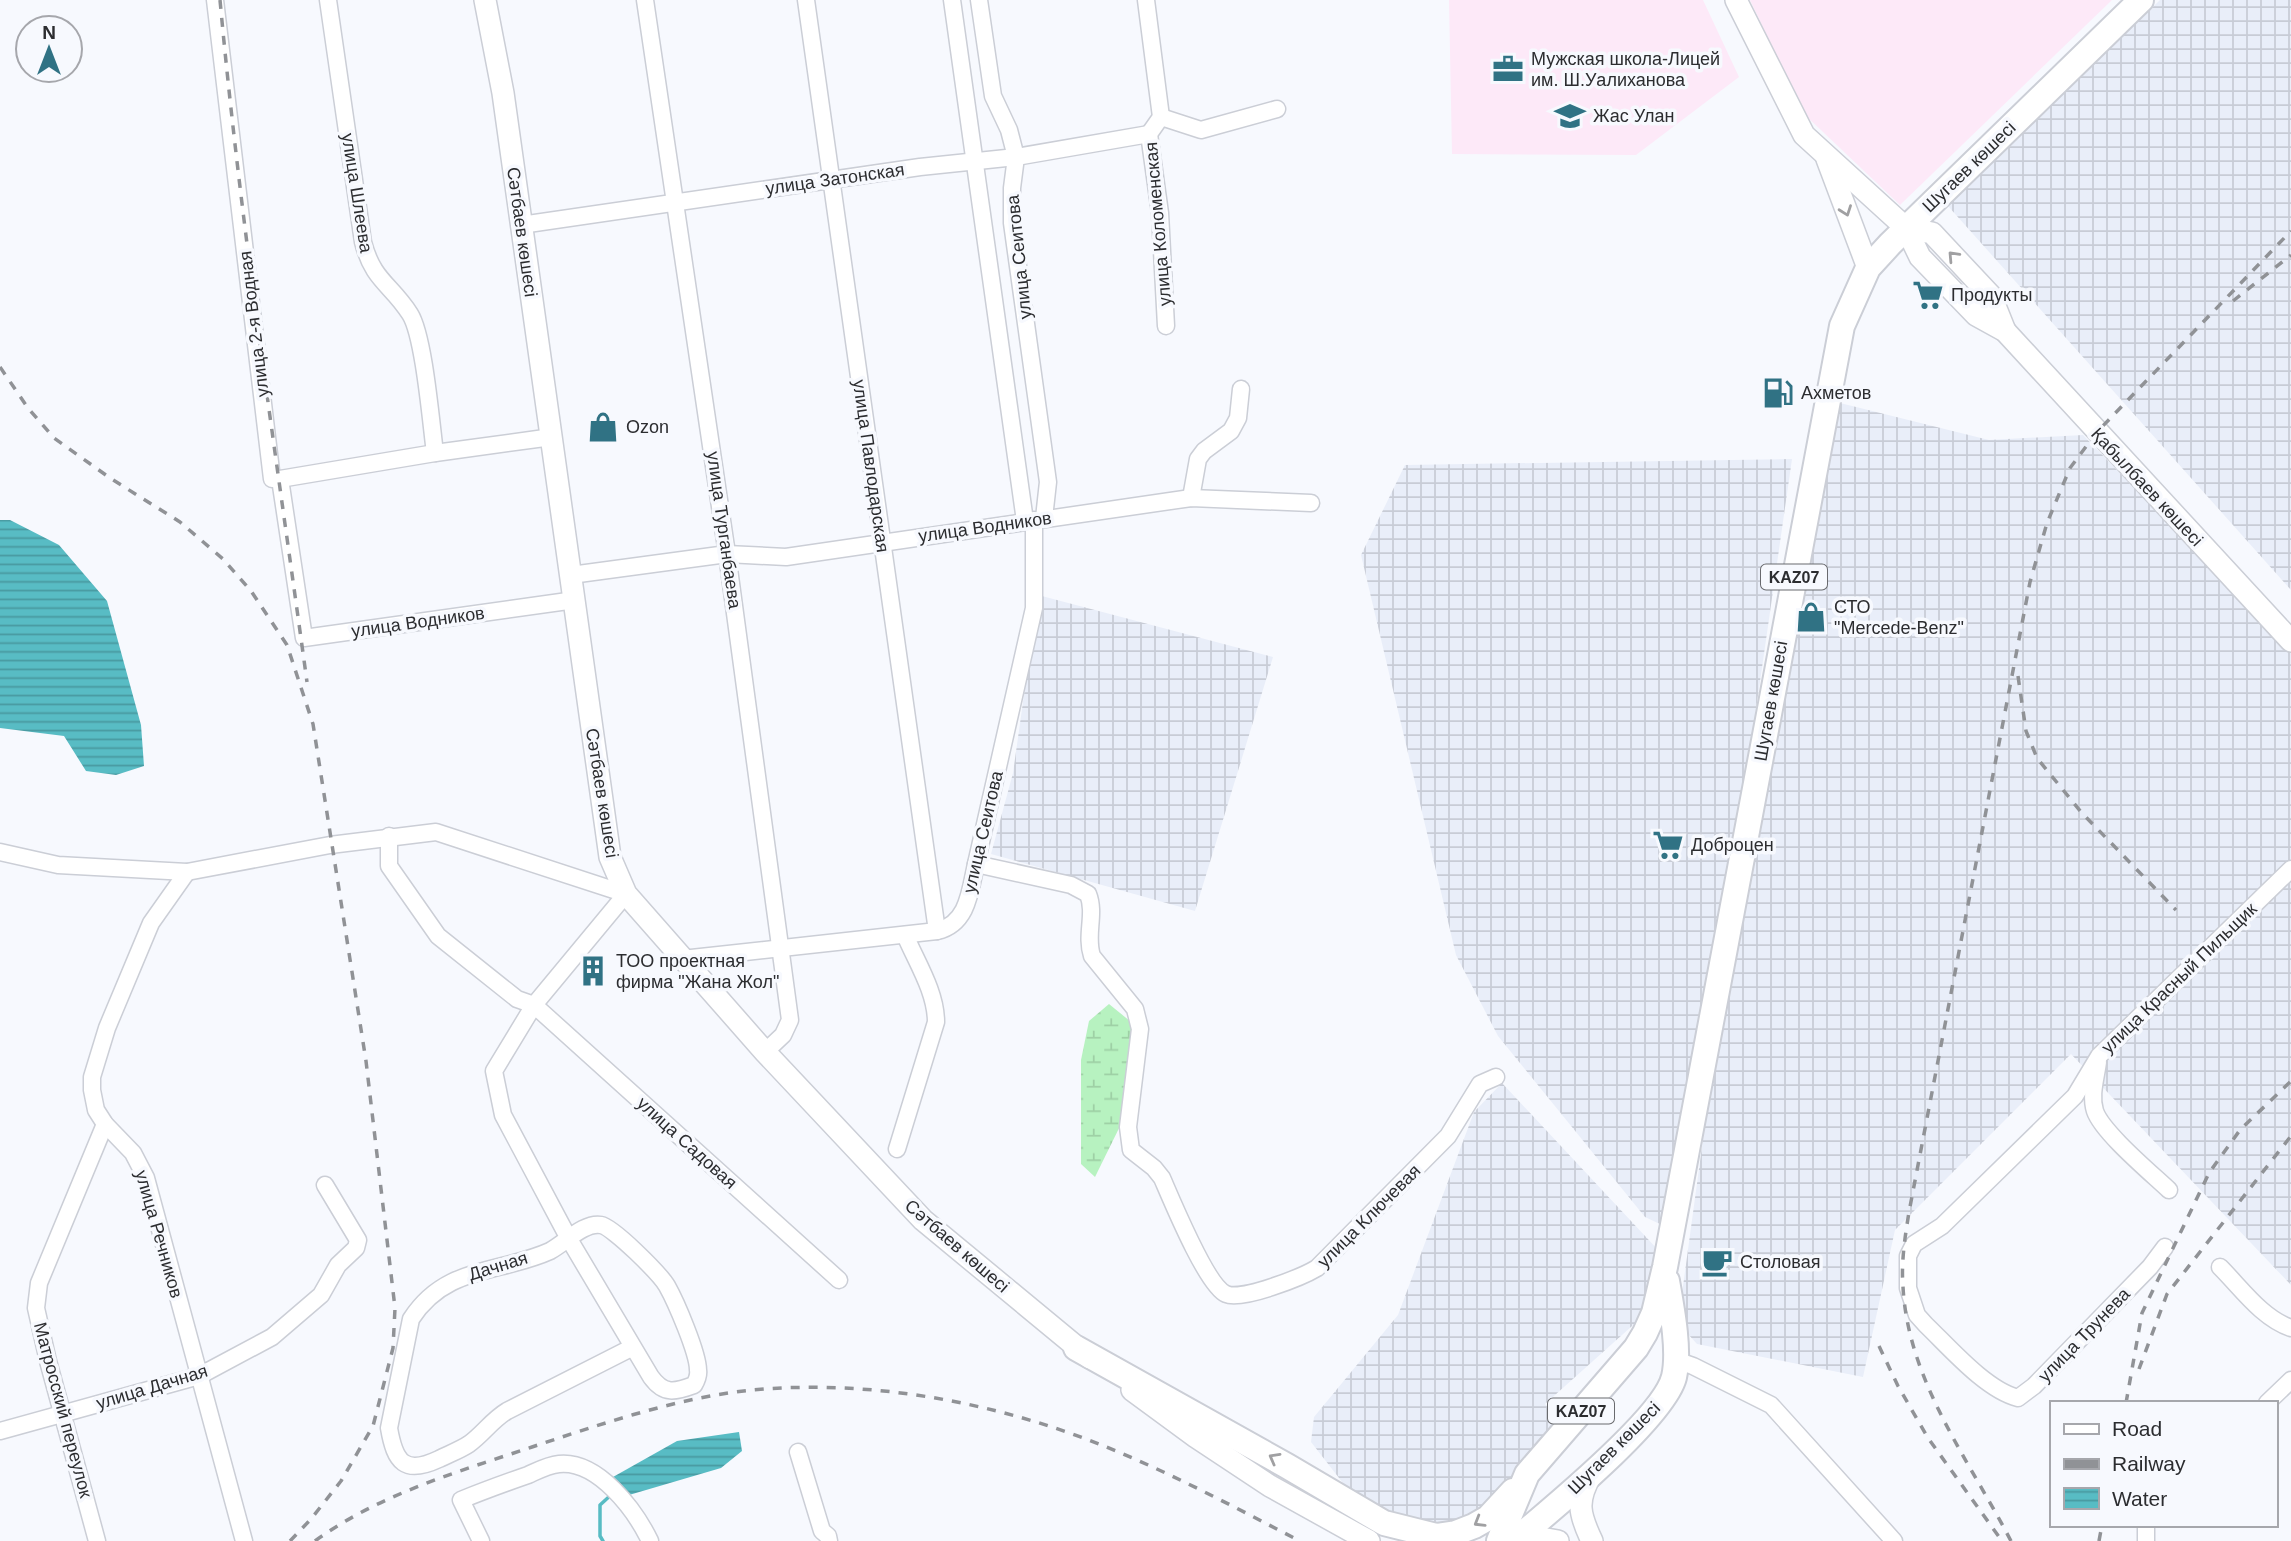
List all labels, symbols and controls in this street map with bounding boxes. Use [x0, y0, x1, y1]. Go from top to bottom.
north arrow [14, 14, 84, 84]
text: N [42, 22, 56, 43]
place label: Мужская школа-Лицей им. Ш.Уалиханова [1531, 49, 1720, 90]
office icon: Мужская школа-Лицей им. Ш.Уалиханова [1491, 52, 1525, 86]
school or university icon: Жас Улан [1553, 99, 1587, 133]
place label: Жас Улан [1593, 106, 1675, 126]
street label: Шугаев көшесі [1918, 118, 2020, 216]
street label: улица Шлеева [338, 132, 376, 255]
street label: улица Коломенская [1141, 141, 1175, 307]
street label: улица Затонская [764, 159, 906, 199]
street label: Сәтбаев көшесі [503, 166, 541, 298]
street label: улица Сеитова [1002, 193, 1035, 320]
one-way arrow [1838, 205, 1852, 217]
street label: улица 2-я Водная [235, 250, 273, 398]
one-way arrow [1949, 251, 1962, 264]
supermarket icon: Продукты [1911, 278, 1945, 312]
place label: Продукты [1951, 285, 2032, 305]
fuel station icon: Ахметов [1761, 376, 1795, 410]
street label: улица Павлодарская [849, 378, 893, 554]
place label: Ахметов [1801, 383, 1871, 403]
shop icon: Ozon [586, 410, 620, 444]
place label: Ozon [626, 417, 669, 437]
street label: Қабылбаев көшесі [2087, 424, 2207, 550]
street label: улица Турганбаева [703, 450, 745, 611]
street label: улица Водников [917, 508, 1053, 546]
road number: KAZ07 [1761, 564, 1827, 590]
place label: СТО "Mercede-Benz" [1834, 597, 1964, 638]
shop icon: СТО "Mercede-Benz" [1794, 600, 1828, 634]
street label: улица Водников [350, 603, 486, 641]
street label: Шугаев көшесі [1751, 639, 1791, 763]
street label: Сәтбаев көшесі [582, 727, 622, 859]
street label: улица Сеитова [959, 768, 1007, 895]
supermarket icon: Доброцен [1651, 828, 1685, 862]
place label: Доброцен [1691, 835, 1774, 855]
street label: улица Красный Пильщик [2097, 899, 2261, 1057]
place label: ТОО проектная фирма "Жана Жол" [616, 951, 779, 992]
building icon: ТОО проектная фирма "Жана Жол" [576, 954, 610, 988]
street label: улица Садовая [633, 1093, 741, 1193]
street label: улица Ключевая [1313, 1160, 1425, 1272]
street label: улица Речников [131, 1168, 187, 1300]
street label: Сәтбаев көшесі [901, 1195, 1013, 1297]
cafe icon: Столовая [1700, 1245, 1734, 1279]
street label: Дачная [466, 1248, 530, 1284]
place label: Столовая [1740, 1252, 1821, 1272]
street label: улица Трунева [2034, 1283, 2134, 1386]
street label: Матросский переулок [30, 1320, 96, 1500]
street label: улица Дачная [94, 1361, 210, 1413]
street label: Шугаев көшесі [1564, 1398, 1664, 1498]
road number: KAZ07 [1548, 1399, 1614, 1424]
legend [2050, 1401, 2277, 1527]
text: Road [2112, 1417, 2162, 1440]
text: Railway [2112, 1452, 2186, 1475]
one-way arrow [1269, 1453, 1281, 1466]
text: Water [2112, 1487, 2167, 1510]
one-way arrow [1474, 1514, 1487, 1527]

